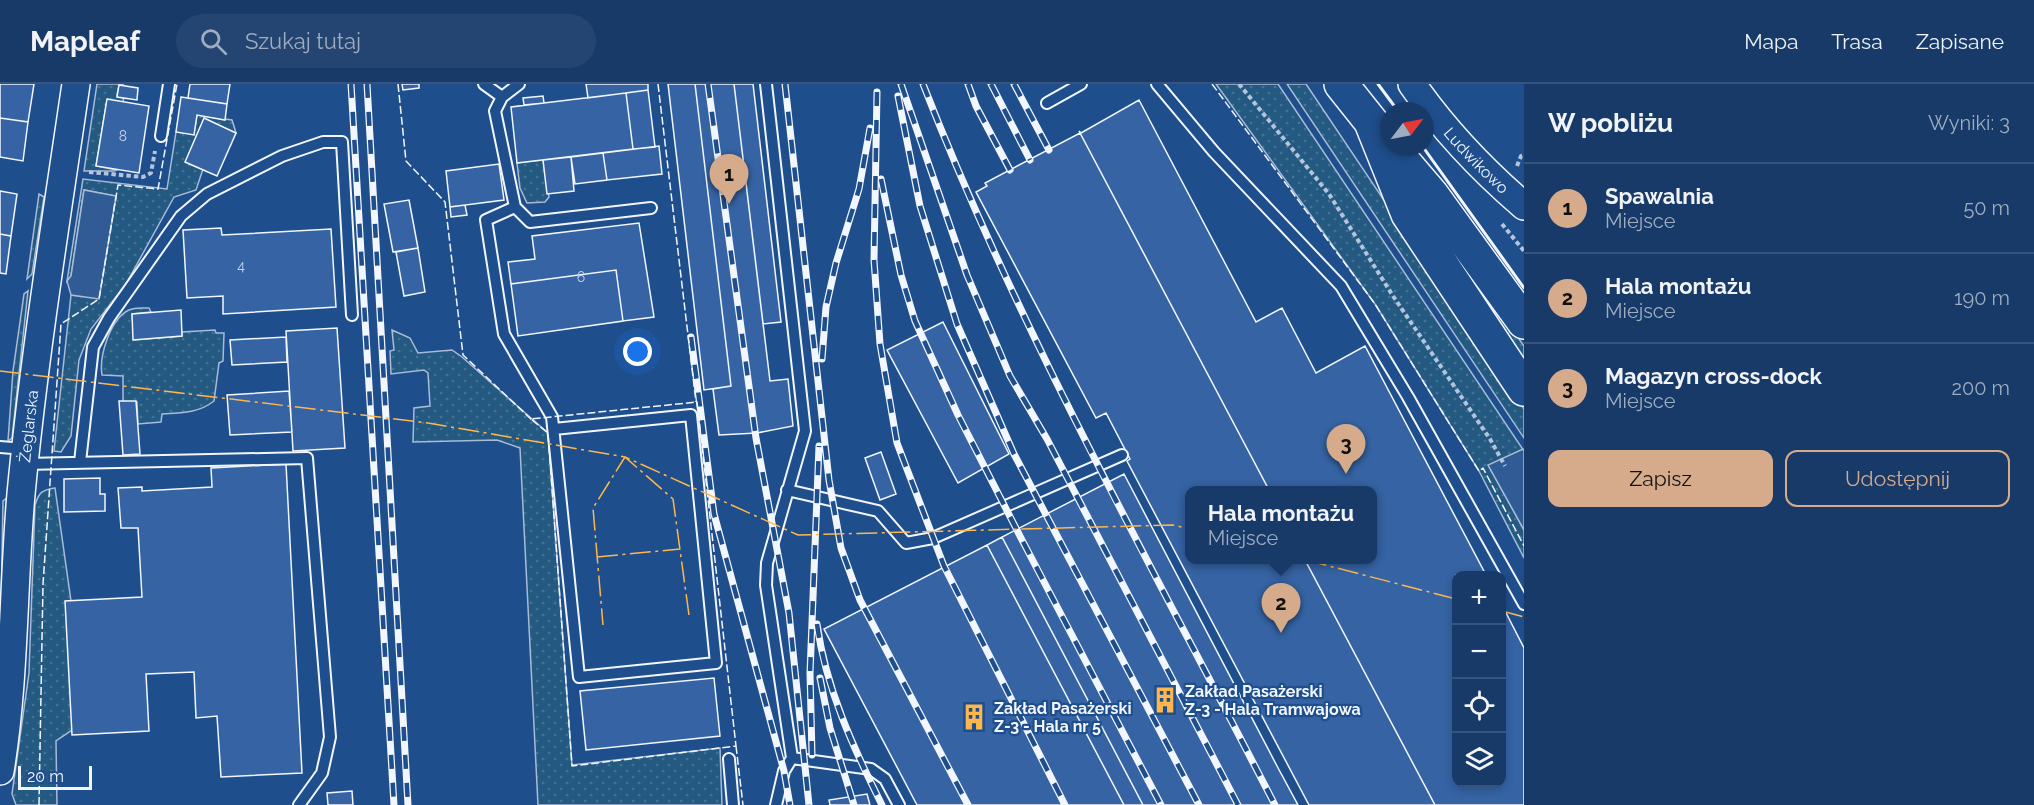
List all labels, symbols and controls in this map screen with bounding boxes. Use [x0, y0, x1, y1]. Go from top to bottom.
search box [176, 14, 596, 68]
text: Mapleaf [30, 25, 140, 58]
icon: search [197, 25, 230, 58]
text: Szukaj tutaj [245, 28, 361, 54]
text: Mapa [1744, 29, 1798, 54]
text: Trasa [1831, 29, 1883, 54]
text: Zapisane [1916, 29, 2004, 54]
north arrow [1380, 102, 1434, 156]
text: W pobliżu [1548, 108, 1673, 138]
text: Wyniki: 3 [1928, 111, 2010, 135]
street label: Ludwikowo [1440, 123, 1513, 197]
house number: 8 [119, 128, 127, 144]
pin: 1 [710, 154, 748, 204]
text: Spawalnia [1605, 183, 1714, 209]
text: 1 [1563, 196, 1572, 220]
text: 50 m [1963, 196, 2010, 220]
text: Miejsce [1605, 209, 1675, 233]
house number: 4 [237, 258, 245, 274]
house number: 6 [577, 269, 585, 285]
text: Hala montażu [1605, 273, 1751, 299]
text: 2 [1562, 286, 1573, 310]
text: 190 m [1954, 286, 2010, 310]
text: Miejsce [1605, 299, 1675, 323]
your location [623, 337, 652, 366]
text: Magazyn cross-dock [1605, 363, 1822, 389]
text: 3 [1562, 376, 1573, 400]
text: 200 m [1952, 376, 2010, 400]
street label: Żeglarska [14, 389, 42, 463]
text: Miejsce [1605, 389, 1675, 413]
pin: 3 [1326, 424, 1366, 474]
button: Zapisz [1548, 450, 1773, 507]
button: Udostępnij [1785, 450, 2010, 507]
popup [1185, 486, 1377, 564]
text: Hala montażu [1208, 500, 1354, 526]
text: Miejsce [1208, 526, 1278, 550]
map controls [1452, 571, 1506, 787]
button: + [1452, 571, 1506, 625]
pin: 2 [1262, 584, 1300, 633]
button: − [1452, 625, 1506, 679]
button: locate [1452, 679, 1506, 733]
place label: Zakład Pasażerski Z-3 - Hala Tramwajowa [1185, 682, 1361, 719]
building icon: Zakład Pasażerski Z-3 - Hala Tramwajowa [1150, 685, 1180, 715]
place label: Zakład Pasażerski Z-3 - Hala nr 5 [994, 699, 1132, 736]
building icon: Zakład Pasażerski Z-3 - Hala nr 5 [959, 702, 989, 732]
button: layers [1452, 733, 1506, 787]
scale bar [18, 763, 92, 790]
text: 20 m [27, 767, 64, 786]

